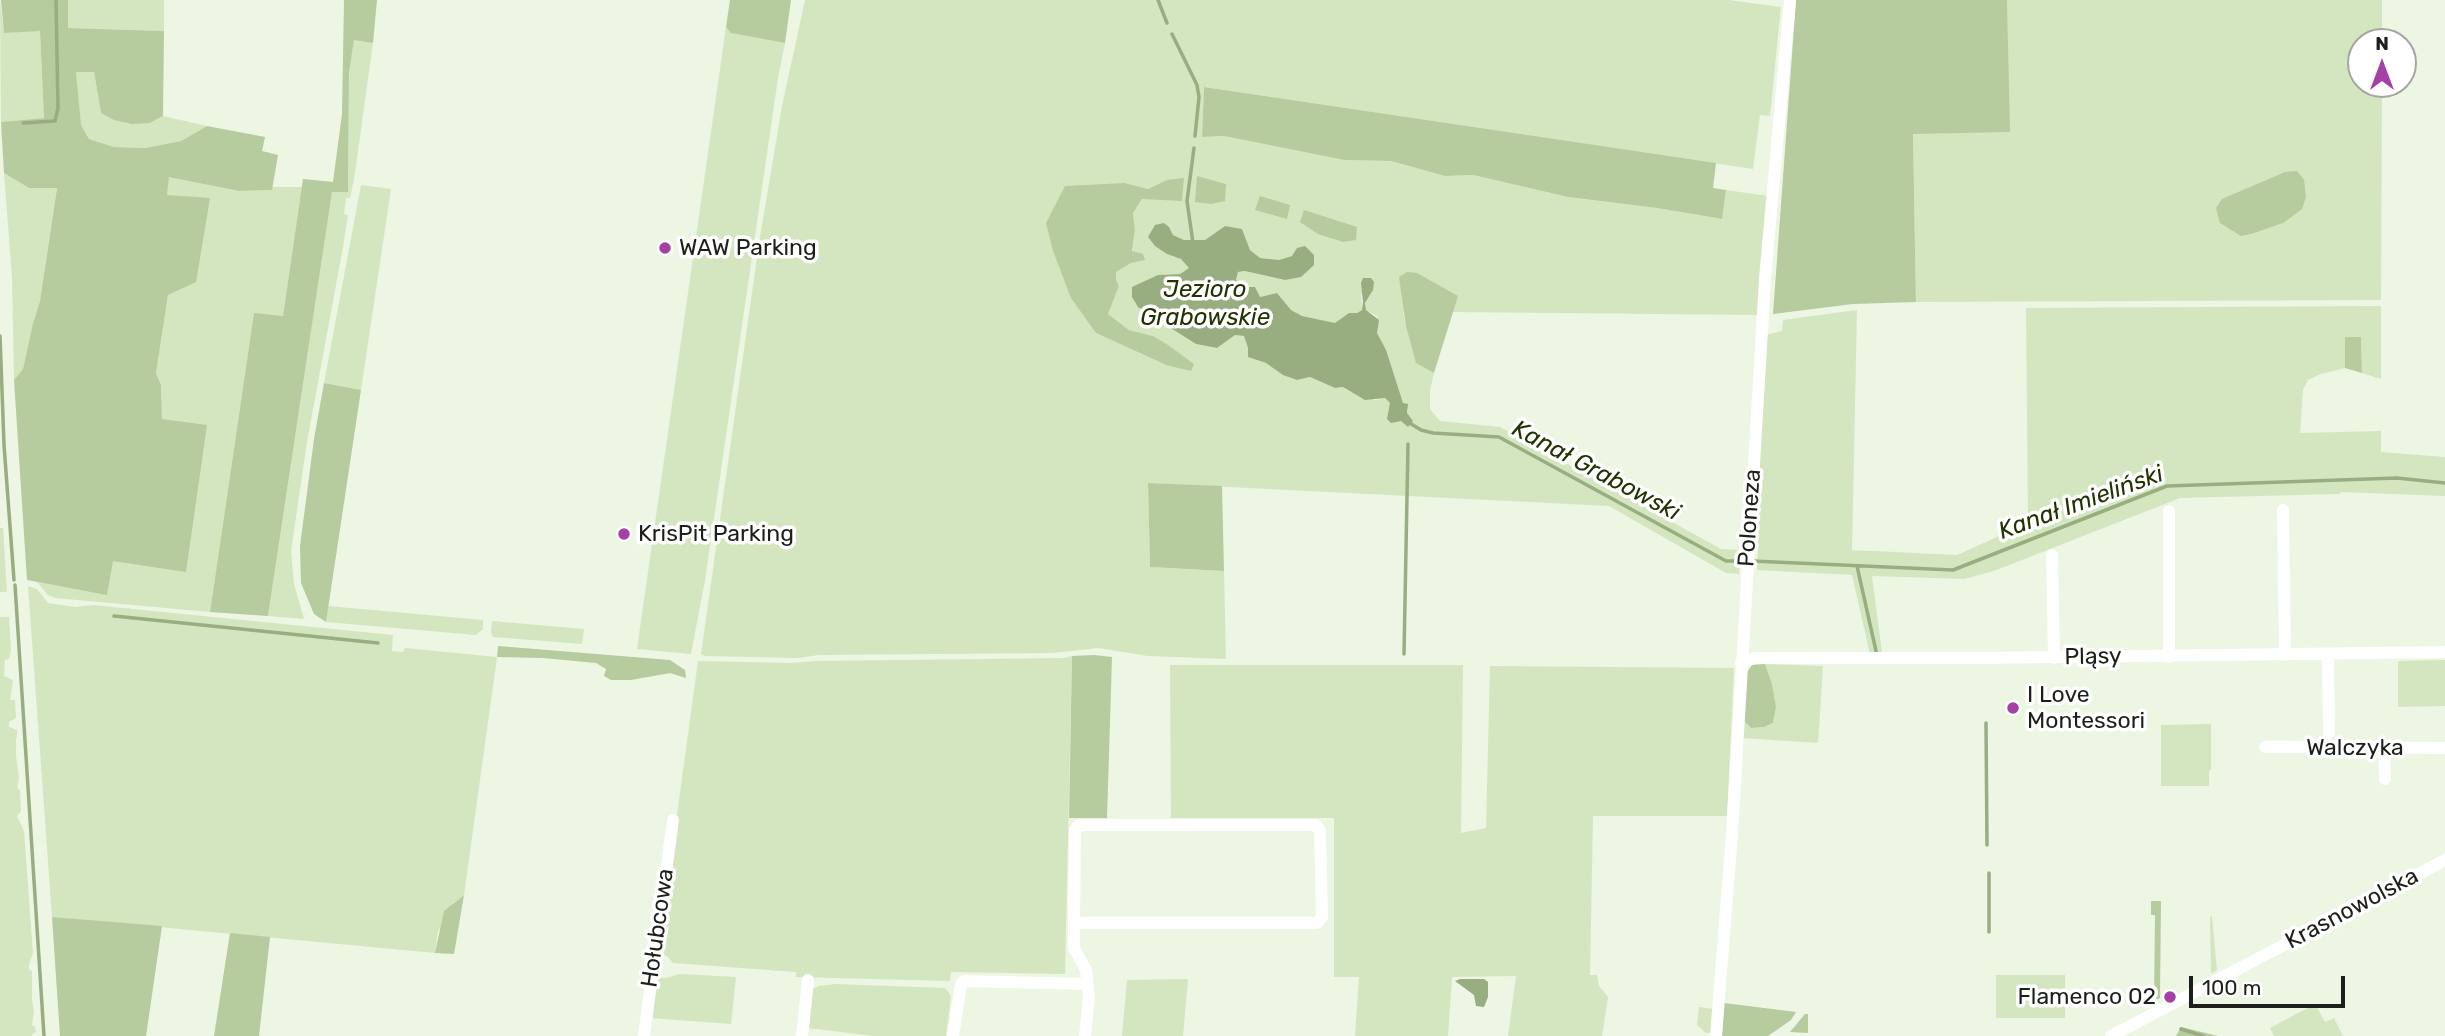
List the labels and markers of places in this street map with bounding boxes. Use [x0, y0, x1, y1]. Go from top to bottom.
place label: WAW Parking [679, 234, 817, 262]
marker: WAW Parking [657, 240, 673, 256]
place label: KrisPit Parking [638, 520, 794, 548]
marker: KrisPit Parking [616, 526, 632, 542]
place label: I Love Montessori [2027, 681, 2145, 735]
marker: I Love Montessori [2005, 700, 2021, 716]
place label: Flamenco 02 [2017, 983, 2156, 1011]
marker: Flamenco 02 [2162, 989, 2178, 1005]

